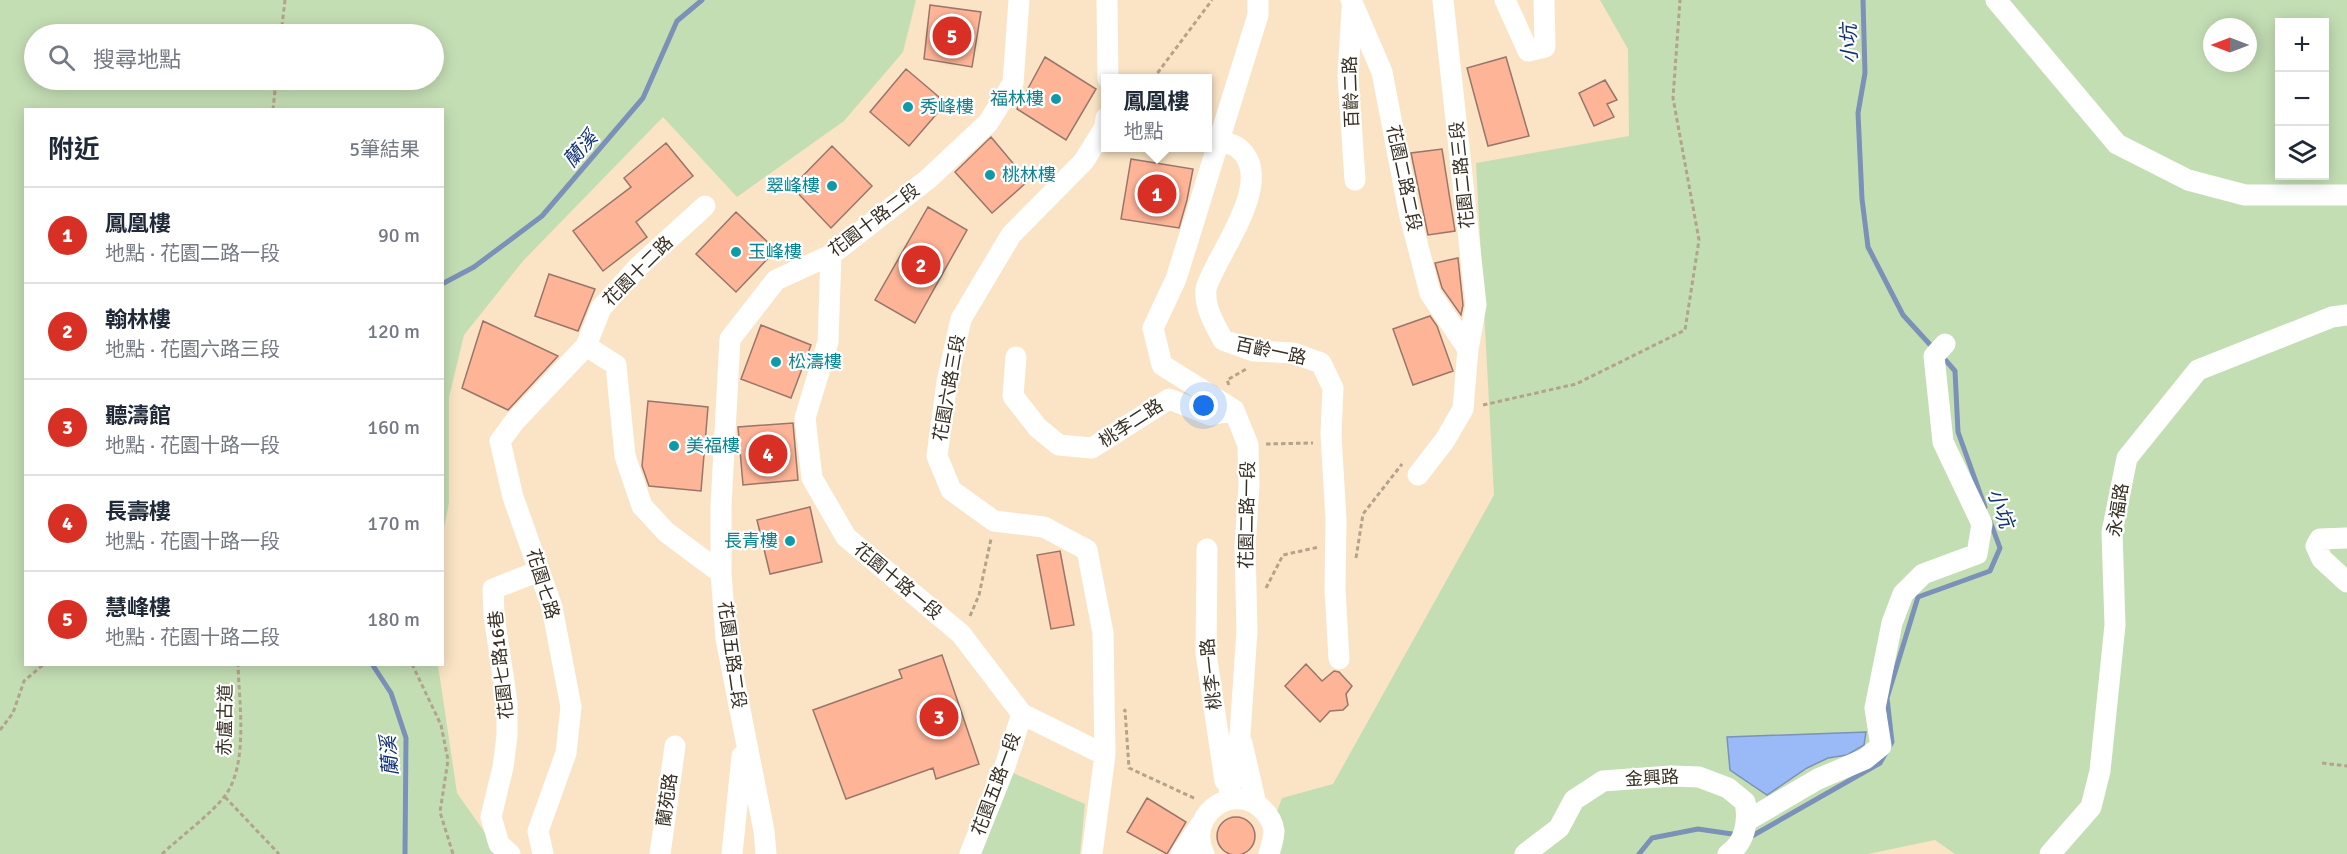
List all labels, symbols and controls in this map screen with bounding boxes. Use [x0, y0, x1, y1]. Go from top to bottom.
pin: 5 [932, 14, 972, 58]
north arrow [2203, 18, 2257, 72]
map controls [2275, 18, 2329, 180]
button: + [2275, 18, 2329, 72]
water label: 小坑 [1836, 21, 1863, 64]
search box [24, 24, 444, 90]
icon: search [45, 41, 78, 74]
text: 搜尋地點 [93, 46, 181, 73]
street label: 百齡二路 [1339, 56, 1363, 128]
button: − [2275, 72, 2329, 126]
popup [1101, 74, 1212, 152]
place label: 福林樓 [990, 88, 1044, 110]
text: 鳳凰樓 [1123, 88, 1190, 115]
marker: 福林樓 [1049, 92, 1063, 106]
place label: 秀峰樓 [920, 96, 974, 118]
marker: 秀峰樓 [901, 100, 915, 114]
text: 地點 [1123, 119, 1163, 144]
street label: 花園二路三段 [1445, 120, 1479, 230]
street label: 花園二路二段 [1382, 123, 1426, 233]
water label: 蘭溪 [558, 124, 605, 173]
button: layers [2275, 126, 2329, 180]
text: 附近 [48, 134, 100, 166]
text: 5筆結果 [349, 137, 420, 162]
place label: 桃林樓 [1002, 164, 1056, 186]
marker: 桃林樓 [983, 168, 997, 182]
pin: 1 [1138, 172, 1176, 216]
place label: 翠峰樓 [766, 175, 820, 197]
street label: 花園十路二段 [824, 179, 924, 261]
marker: 翠峰樓 [825, 179, 839, 193]
text: 鳳凰樓 [105, 210, 171, 237]
text: 1 [62, 223, 73, 248]
text: 90 m [378, 223, 420, 248]
street label: 花園十二路 [598, 231, 678, 311]
text: 地點 · 花園二路一段 [105, 241, 280, 266]
place label: 玉峰樓 [748, 241, 802, 263]
pin: 2 [902, 242, 940, 288]
marker: 玉峰樓 [729, 245, 743, 259]
text: 翰林樓 [105, 306, 171, 333]
text: 2 [62, 319, 73, 344]
text: 120 m [367, 319, 420, 344]
street label: 花園六路三段 [929, 333, 969, 443]
street label: 百齡一路 [1233, 333, 1309, 369]
text: 地點 · 花園六路三段 [105, 337, 280, 362]
place label: 松濤樓 [788, 351, 842, 373]
marker: 松濤樓 [769, 355, 783, 369]
your location [1189, 391, 1218, 420]
street label: 桃李二路 [1095, 394, 1167, 452]
text: 聽濤館 [105, 402, 171, 429]
text: 3 [62, 415, 73, 440]
text: 160 m [367, 415, 420, 440]
pin: 4 [748, 432, 788, 476]
text: 地點 · 花園十路一段 [105, 433, 280, 458]
place label: 美福樓 [686, 435, 740, 457]
marker: 美福樓 [667, 439, 681, 453]
street label: 花園二路一段 [1235, 461, 1259, 569]
street label: 永福路 [2103, 482, 2133, 538]
water label: 小坑 [1982, 485, 2020, 534]
text: 長壽樓 [105, 498, 171, 525]
text: 4 [62, 511, 73, 536]
text: 170 m [367, 511, 420, 536]
text: 地點 · 花園十路一段 [105, 529, 280, 554]
place label: 長青樓 [724, 530, 778, 552]
marker: 長青樓 [783, 534, 797, 548]
street label: 花園十路一段 [850, 538, 946, 624]
street label: 花園七路 [522, 546, 564, 622]
text: 慧峰樓 [105, 594, 171, 621]
street label: 花園五路二段 [714, 600, 750, 710]
text: 5 [62, 607, 73, 632]
text: 180 m [367, 607, 420, 632]
street label: 花園七路16巷 [484, 609, 518, 721]
text: 地點 · 花園十路二段 [105, 625, 280, 650]
street label: 桃李一路 [1196, 637, 1226, 711]
street label: 赤盧古道 [213, 684, 237, 756]
pin: 3 [920, 694, 958, 740]
street label: 花園五路一段 [967, 729, 1025, 839]
water label: 蘭溪 [375, 732, 403, 777]
street label: 金興路 [1624, 766, 1680, 790]
street label: 蘭苑路 [652, 772, 682, 828]

